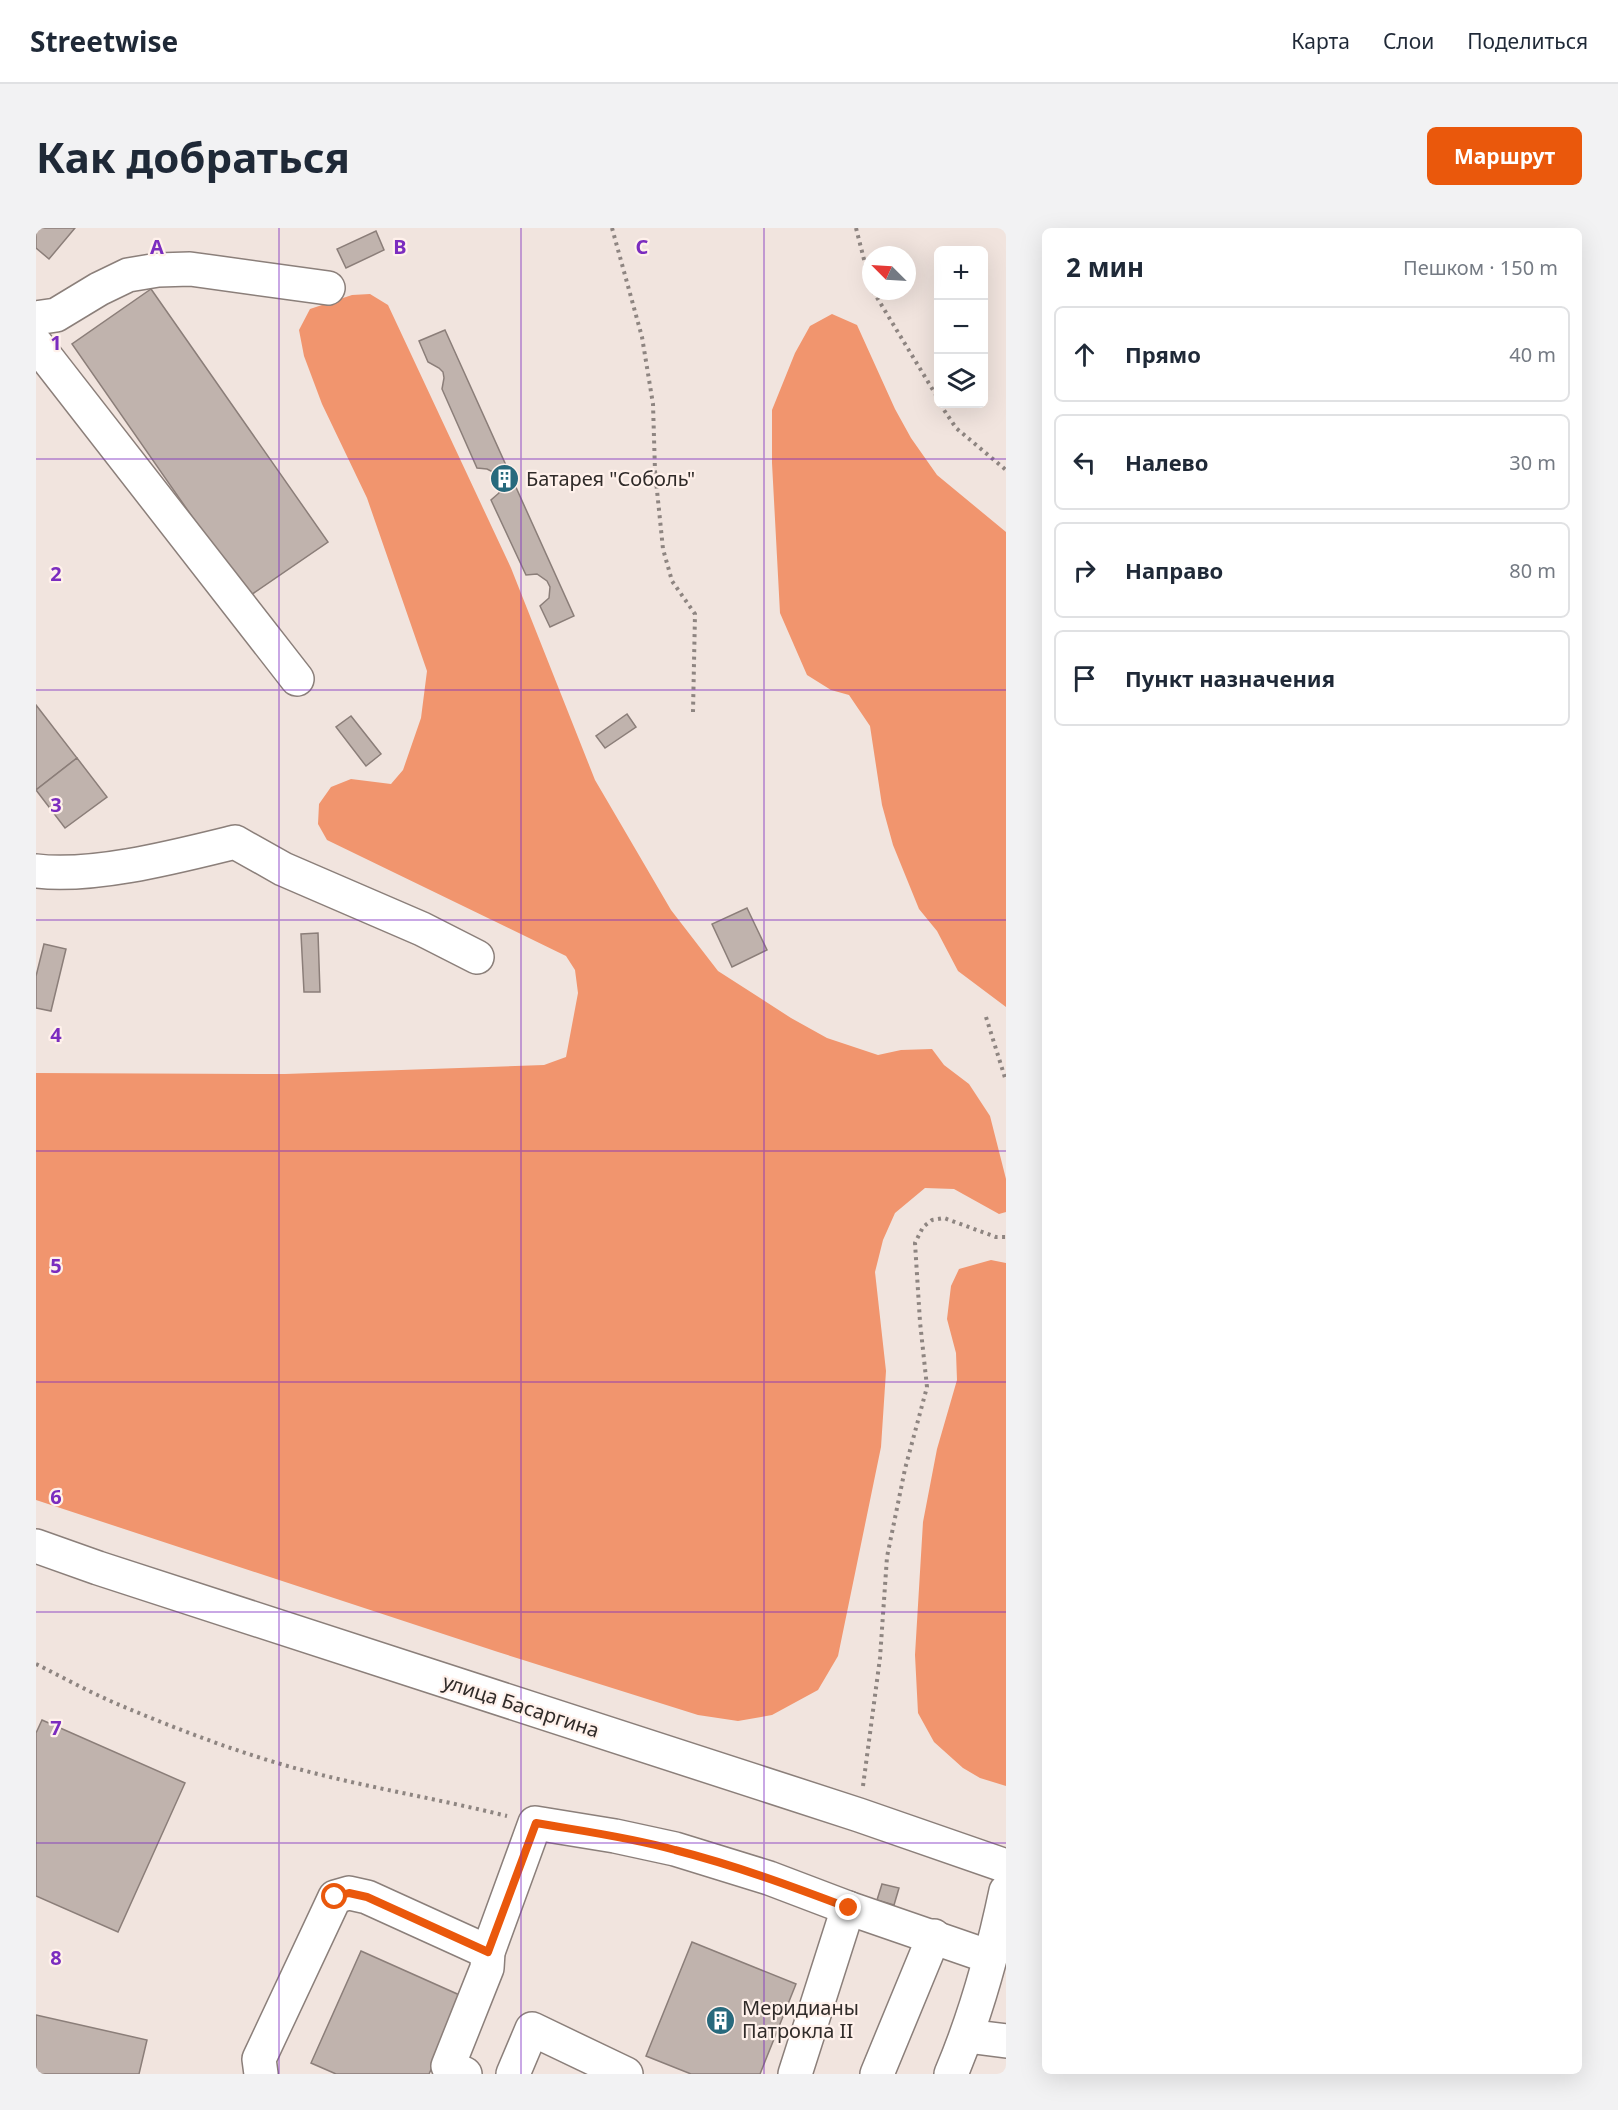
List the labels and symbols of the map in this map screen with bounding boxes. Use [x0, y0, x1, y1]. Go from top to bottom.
text: A [150, 233, 164, 260]
text: B [393, 233, 407, 260]
text: C [636, 233, 649, 260]
north arrow [862, 246, 916, 300]
text: 1 [50, 329, 62, 356]
building icon: Батарея "Соболь" [489, 463, 521, 495]
place label: Батарея "Соболь" [526, 465, 695, 492]
text: 2 [50, 560, 62, 587]
text: 3 [50, 791, 62, 818]
text: 4 [50, 1021, 62, 1048]
text: 5 [50, 1252, 62, 1279]
text: 6 [50, 1483, 62, 1510]
street label: улица Басаргина [439, 1667, 603, 1744]
text: 7 [50, 1714, 62, 1741]
route start [321, 1883, 347, 1909]
route end [835, 1894, 861, 1920]
text: 8 [50, 1944, 62, 1971]
place label: Меридианы Патрокла II [742, 1994, 859, 2044]
building icon: Меридианы Патрокла II [705, 2004, 737, 2036]

